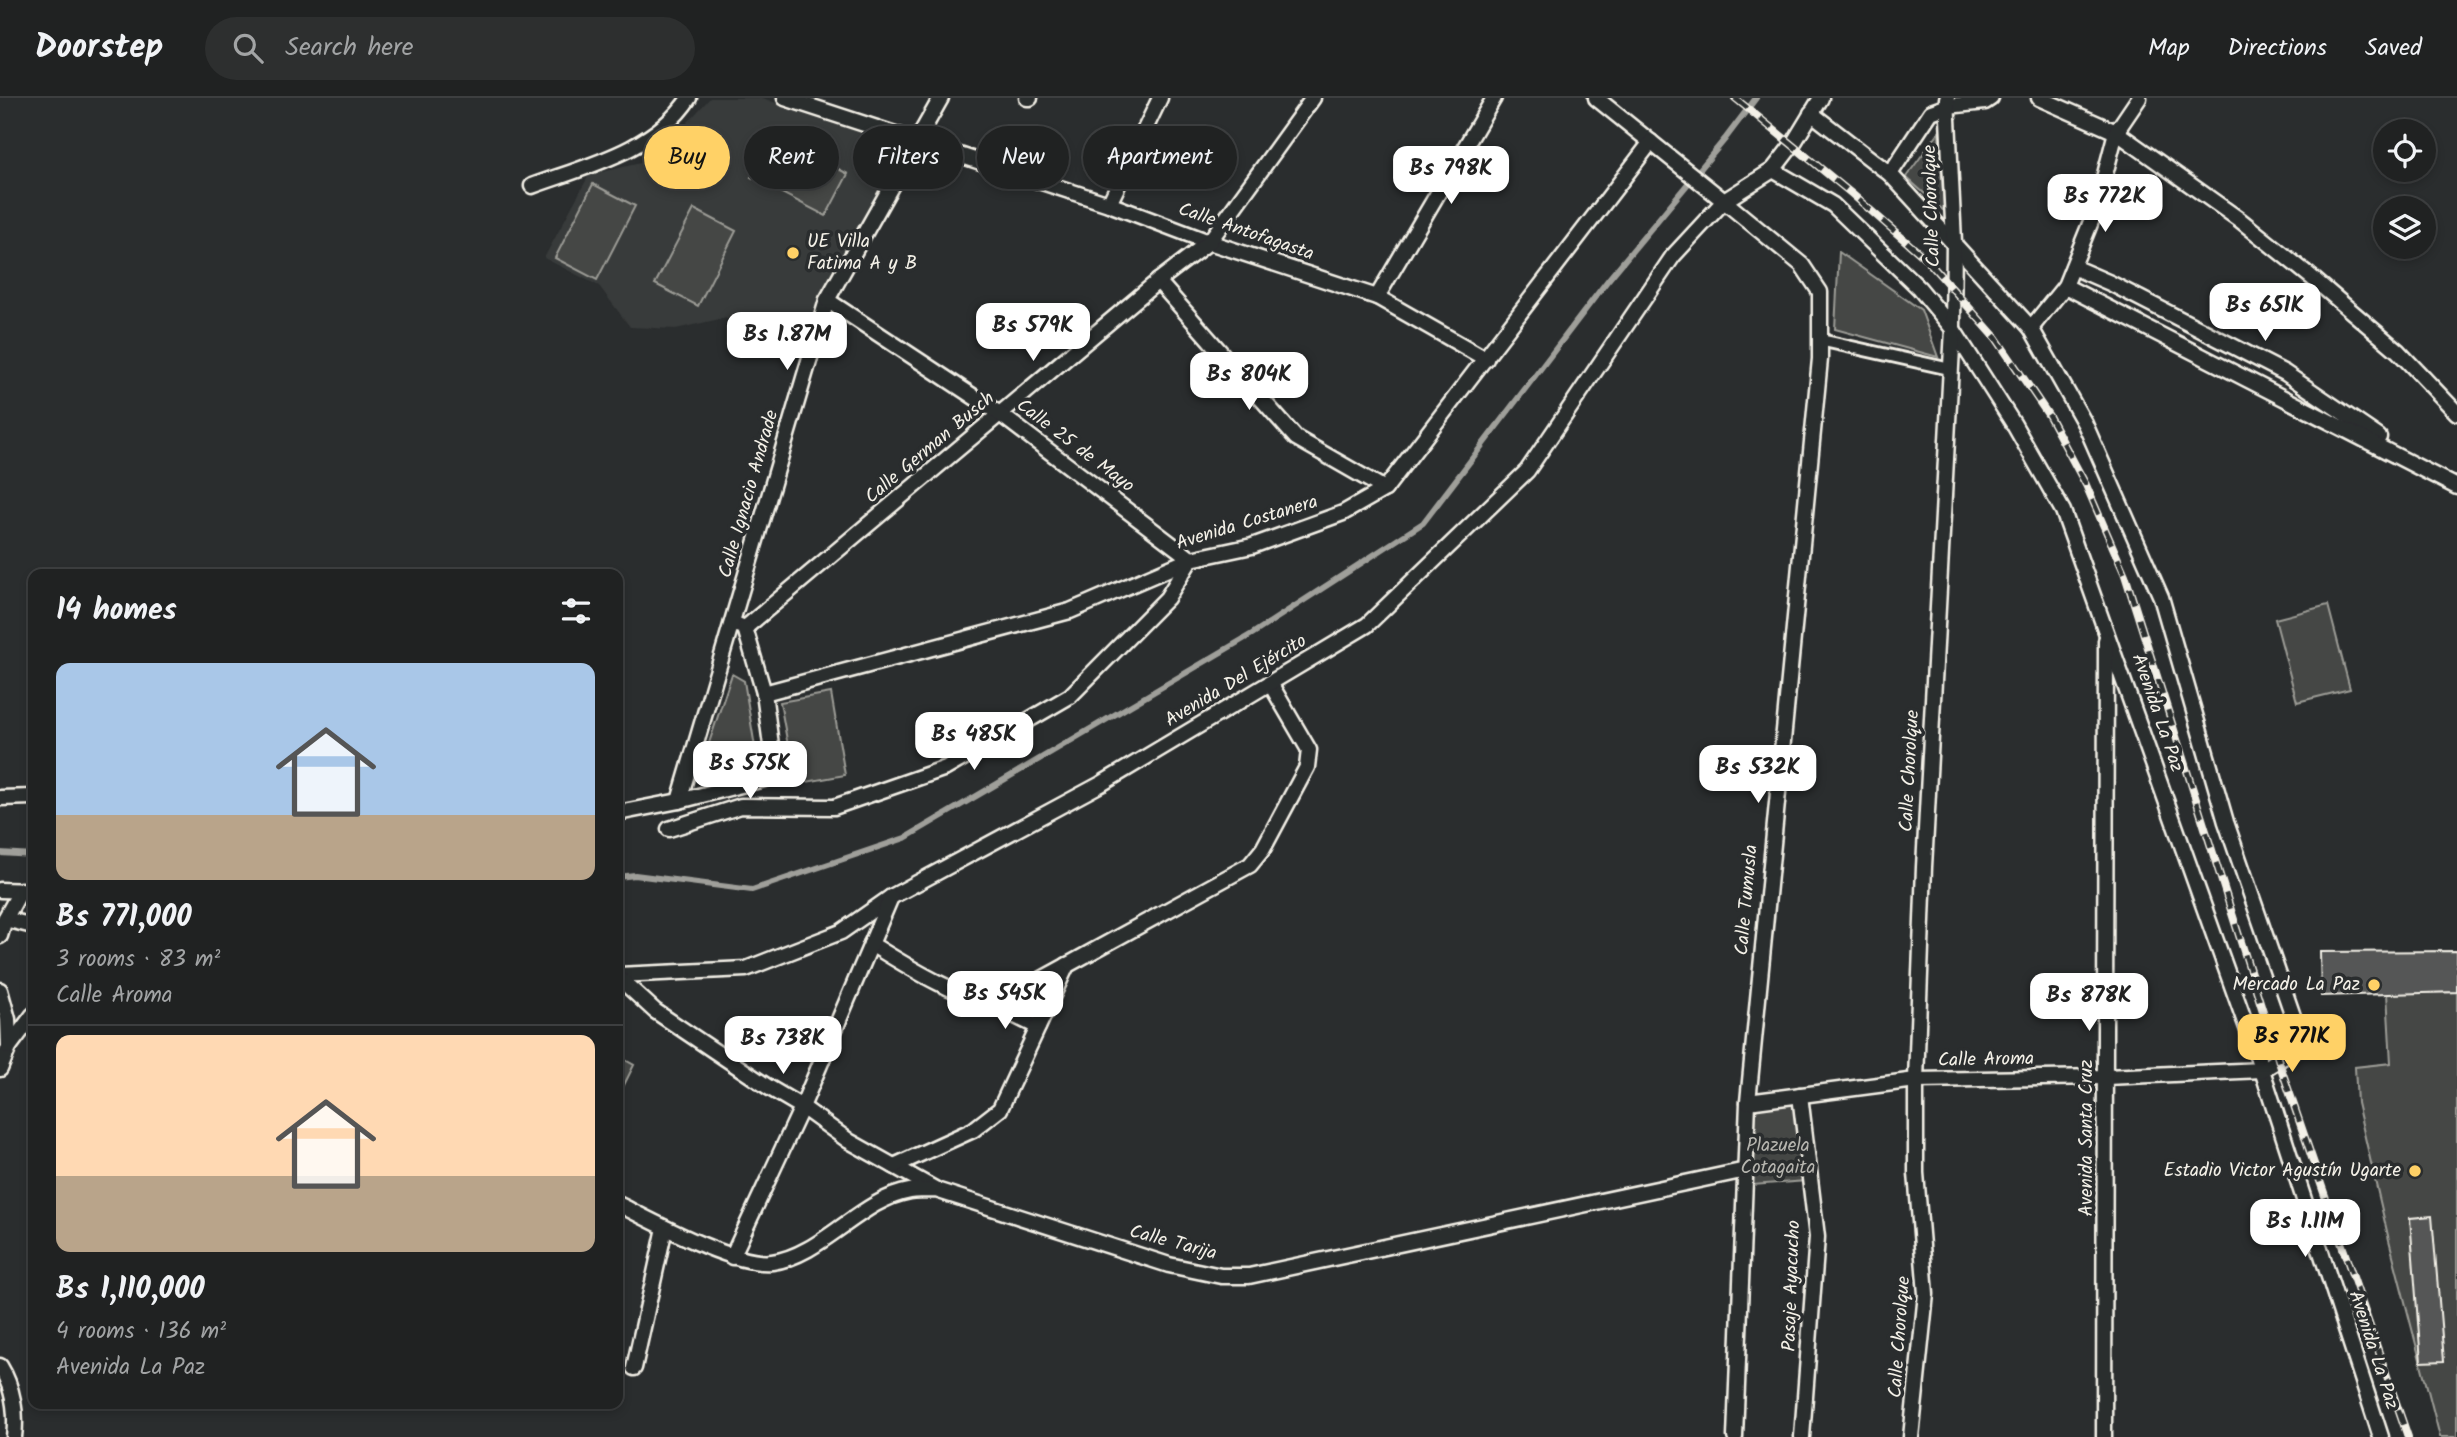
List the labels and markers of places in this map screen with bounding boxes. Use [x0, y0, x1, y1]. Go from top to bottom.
pin: Bs 798K [1386, 146, 1516, 206]
pin: Bs 772K [2040, 174, 2170, 234]
place label: UE Villa Fatima A y B [807, 227, 917, 279]
marker: UE Villa Fatima A y B [785, 245, 801, 261]
pin: Bs 651K [2200, 284, 2330, 343]
pin: Bs 579K [968, 303, 1098, 363]
pin: Bs 1.87M [715, 313, 859, 372]
pin: Bs 804K [1184, 352, 1314, 412]
pin: Bs 485K [909, 712, 1039, 772]
pin: Bs 575K [685, 742, 815, 801]
pin: Bs 532K [1693, 746, 1823, 805]
place label: Mercado La Paz [2233, 970, 2360, 1000]
pin: Bs 545K [940, 972, 1070, 1031]
pin: Bs 878K [2024, 974, 2154, 1033]
marker: Mercado La Paz [2366, 977, 2382, 993]
pin: Bs 771K [2227, 1014, 2357, 1074]
pin: Bs 738K [718, 1016, 848, 1076]
place label: Estadio Victor Agustín Ugarte [2163, 1156, 2401, 1186]
marker: Estadio Victor Agustín Ugarte [2407, 1163, 2423, 1179]
pin: Bs 1.11M [2233, 1200, 2377, 1259]

